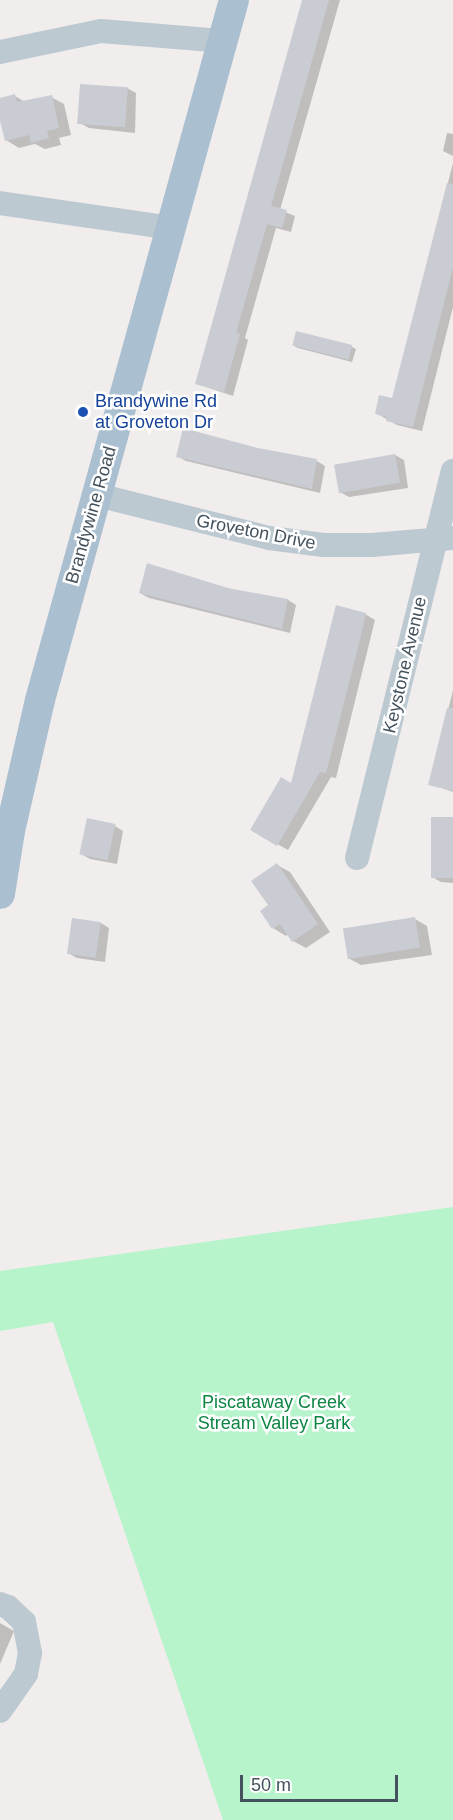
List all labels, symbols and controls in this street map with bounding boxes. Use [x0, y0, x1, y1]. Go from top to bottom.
place label: Brandywine Rd at Groveton Dr [95, 391, 217, 434]
marker: Brandywine Rd at Groveton Dr [76, 405, 90, 419]
street label: Brandywine Road [61, 444, 121, 586]
street label: Groveton Drive [195, 510, 317, 554]
street label: Keystone Avenue [379, 594, 431, 736]
park label: Piscataway Creek Stream Valley Park [198, 1392, 350, 1434]
scale bar [243, 1763, 400, 1801]
text: 50 m [251, 1775, 291, 1795]

